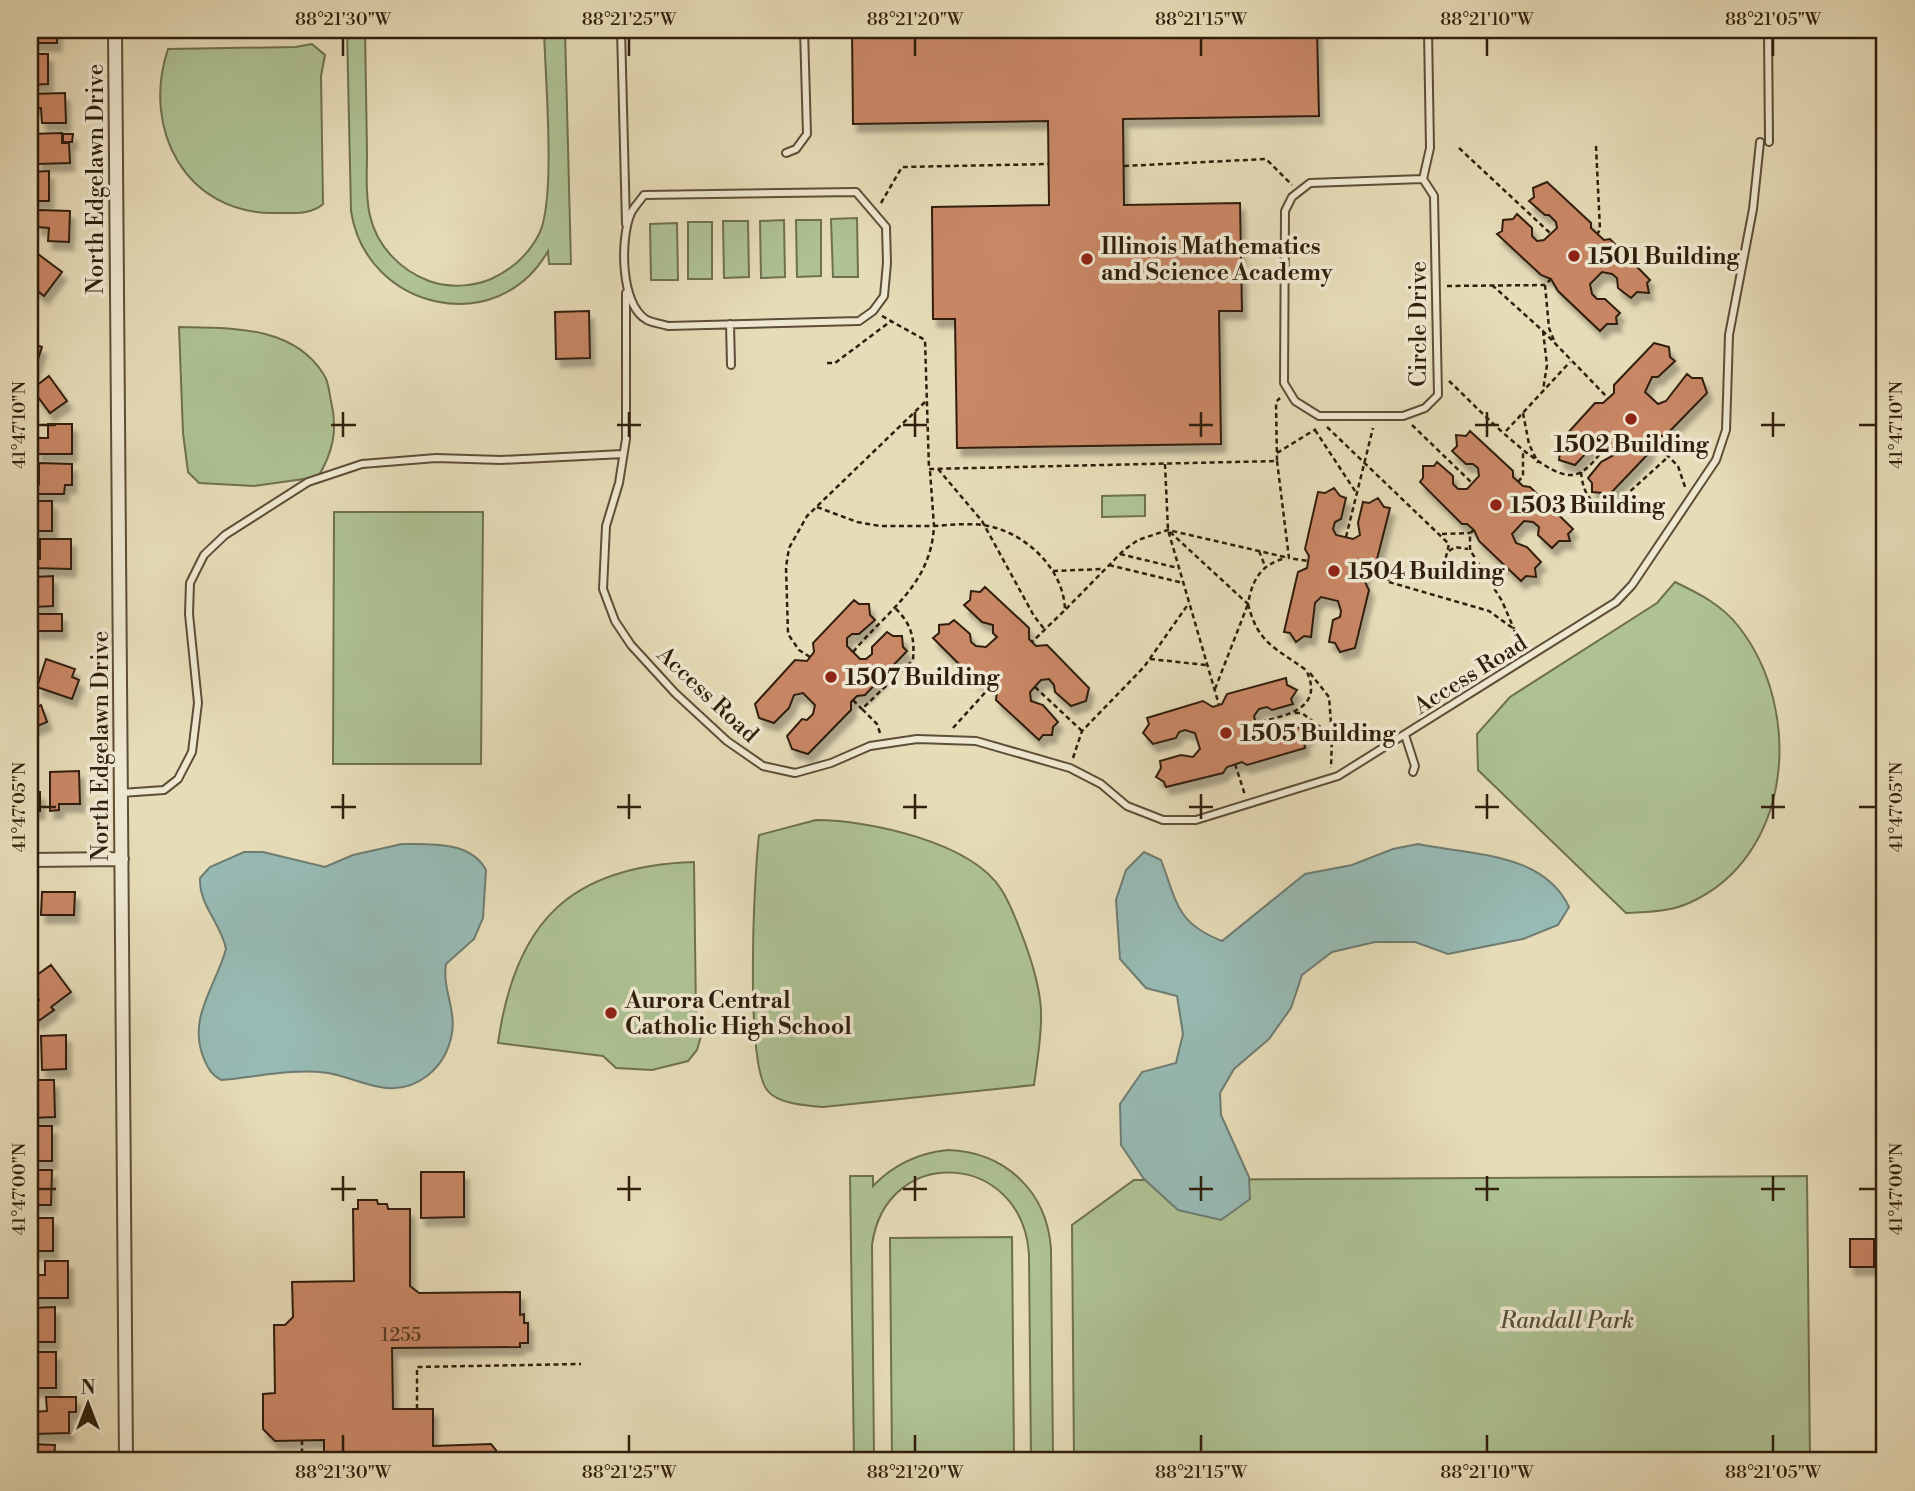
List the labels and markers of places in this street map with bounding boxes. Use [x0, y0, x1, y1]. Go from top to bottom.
place label: Illinois Mathematics and Science Academy [1101, 233, 1333, 287]
place label: 1501 Building [1588, 243, 1740, 271]
marker: 1501 Building [1566, 248, 1582, 264]
marker: Illinois Mathematics and Science Academy [1079, 251, 1095, 267]
marker: 1502 Building [1623, 411, 1639, 427]
place label: 1502 Building [1553, 431, 1710, 459]
place label: 1503 Building [1510, 492, 1666, 520]
marker: 1503 Building [1488, 497, 1504, 513]
place label: 1504 Building [1348, 558, 1505, 586]
marker: 1504 Building [1326, 563, 1342, 579]
place label: 1507 Building [845, 664, 1000, 692]
marker: 1507 Building [823, 669, 839, 685]
place label: 1505 Building [1240, 720, 1396, 748]
marker: 1505 Building [1218, 725, 1234, 741]
place label: Aurora Central Catholic High School [624, 987, 852, 1041]
marker: Aurora Central Catholic High School [603, 1005, 619, 1021]

